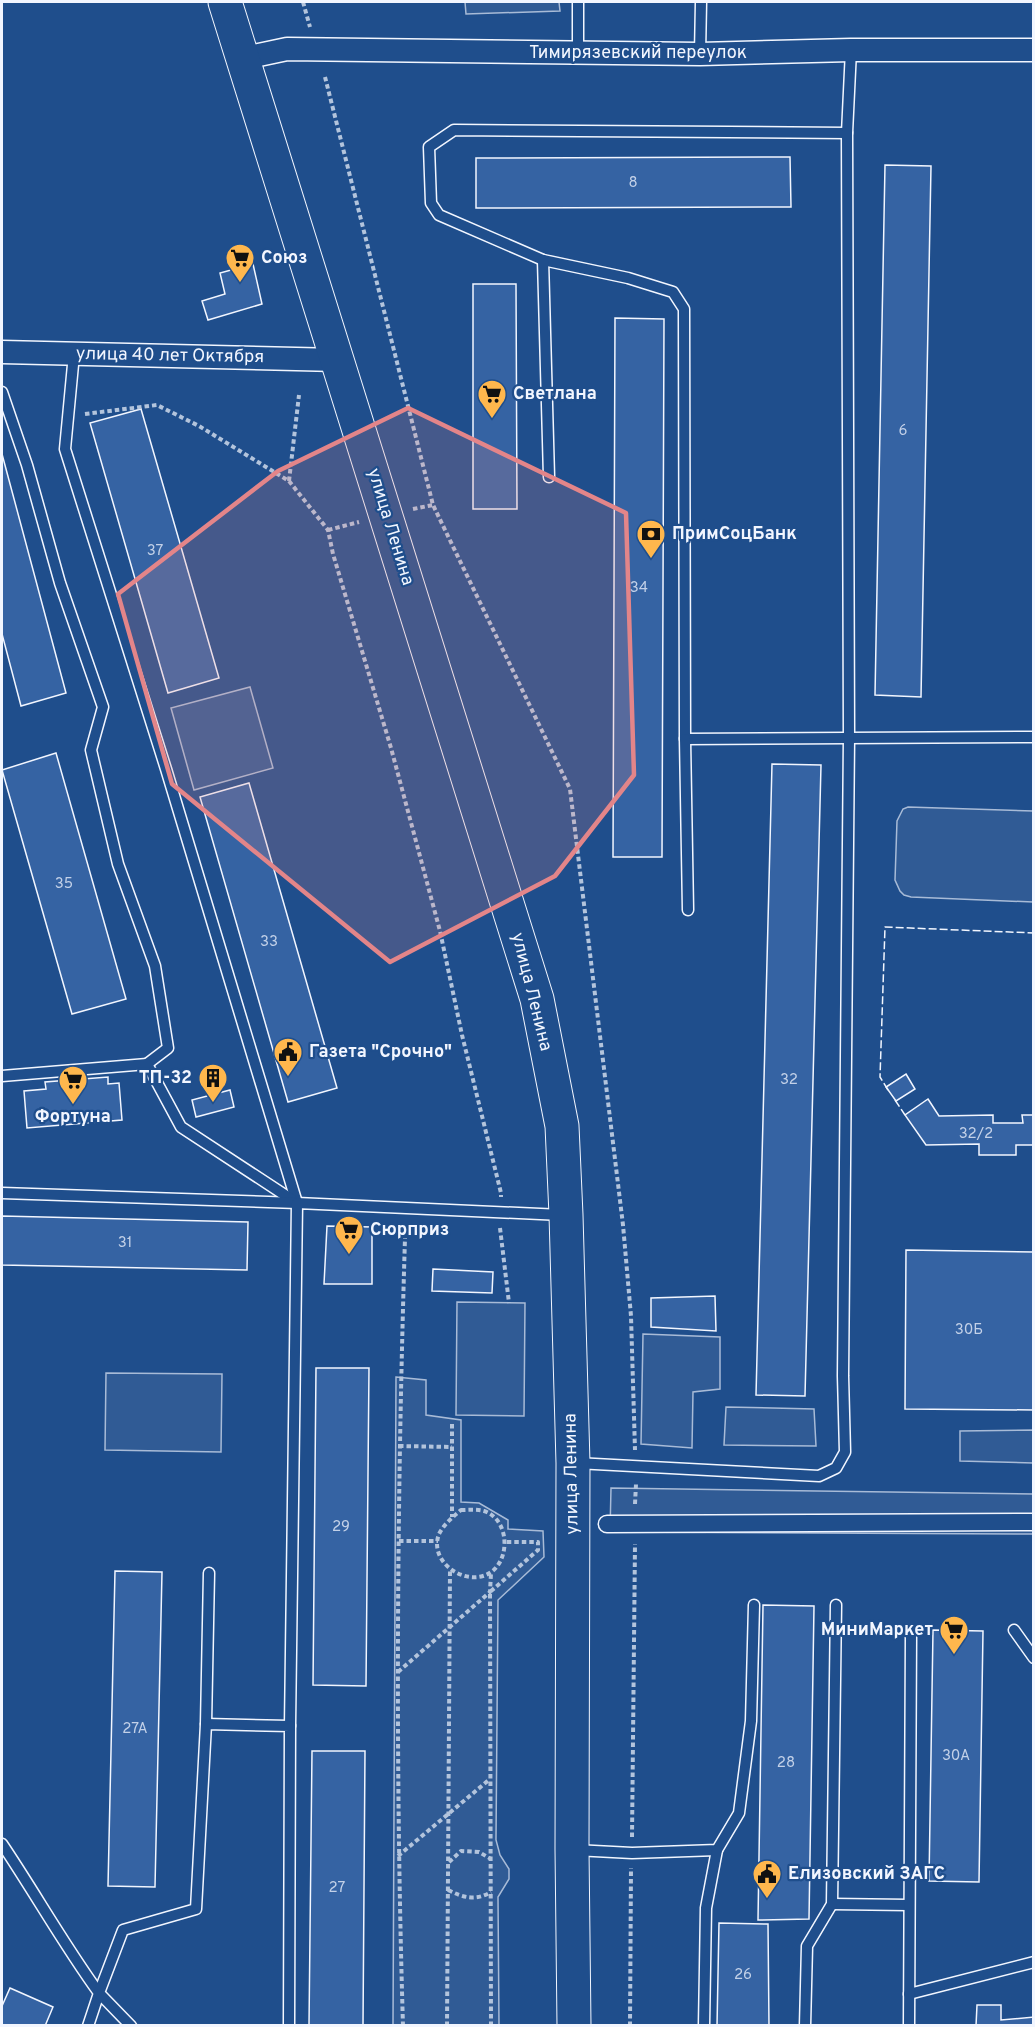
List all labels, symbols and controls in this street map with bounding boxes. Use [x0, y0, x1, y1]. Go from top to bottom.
street label: Тимирязевский переулок [529, 42, 747, 65]
house number: 8 [628, 174, 638, 193]
supermarket icon: Союз [224, 242, 256, 284]
place label: Союз [261, 247, 308, 270]
street label: улица 40 лет Октября [76, 343, 264, 369]
supermarket icon: Светлана [476, 378, 508, 420]
place label: Светлана [513, 383, 597, 406]
house number: 6 [899, 422, 908, 441]
street label: улица Ленина [361, 466, 419, 588]
bank icon: ПримСоцБанк [635, 518, 667, 560]
place label: ПримСоцБанк [672, 523, 797, 546]
house number: 37 [147, 542, 164, 561]
house number: 34 [630, 579, 648, 598]
house number: 35 [55, 875, 73, 894]
street label: улица Ленина [505, 930, 557, 1054]
house number: 33 [260, 933, 278, 952]
public building icon: Газета "Срочно" [272, 1036, 304, 1078]
place label: Газета "Срочно" [309, 1041, 452, 1064]
building icon: ТП-32 [197, 1062, 229, 1104]
supermarket icon: Фортуна [57, 1064, 89, 1106]
place label: ТП-32 [139, 1067, 192, 1090]
house number: 32 [780, 1071, 798, 1090]
place label: Фортуна [35, 1106, 111, 1129]
house number: 32/2 [959, 1125, 993, 1144]
supermarket icon: Сюрприз [333, 1214, 365, 1256]
place label: Сюрприз [370, 1219, 449, 1242]
house number: 31 [118, 1234, 132, 1253]
house number: 30Б [955, 1321, 983, 1340]
street label: улица Ленина [559, 1413, 585, 1535]
house number: 29 [332, 1518, 350, 1537]
supermarket icon: МиниМаркет [938, 1614, 970, 1656]
place label: МиниМаркет [821, 1619, 934, 1642]
house number: 27А [122, 1720, 148, 1739]
house number: 30А [942, 1747, 970, 1766]
house number: 28 [777, 1754, 795, 1773]
public building icon: Елизовский ЗАГС [751, 1858, 783, 1900]
place label: Елизовский ЗАГС [788, 1863, 945, 1886]
house number: 27 [329, 1879, 346, 1898]
house number: 26 [734, 1966, 752, 1985]

